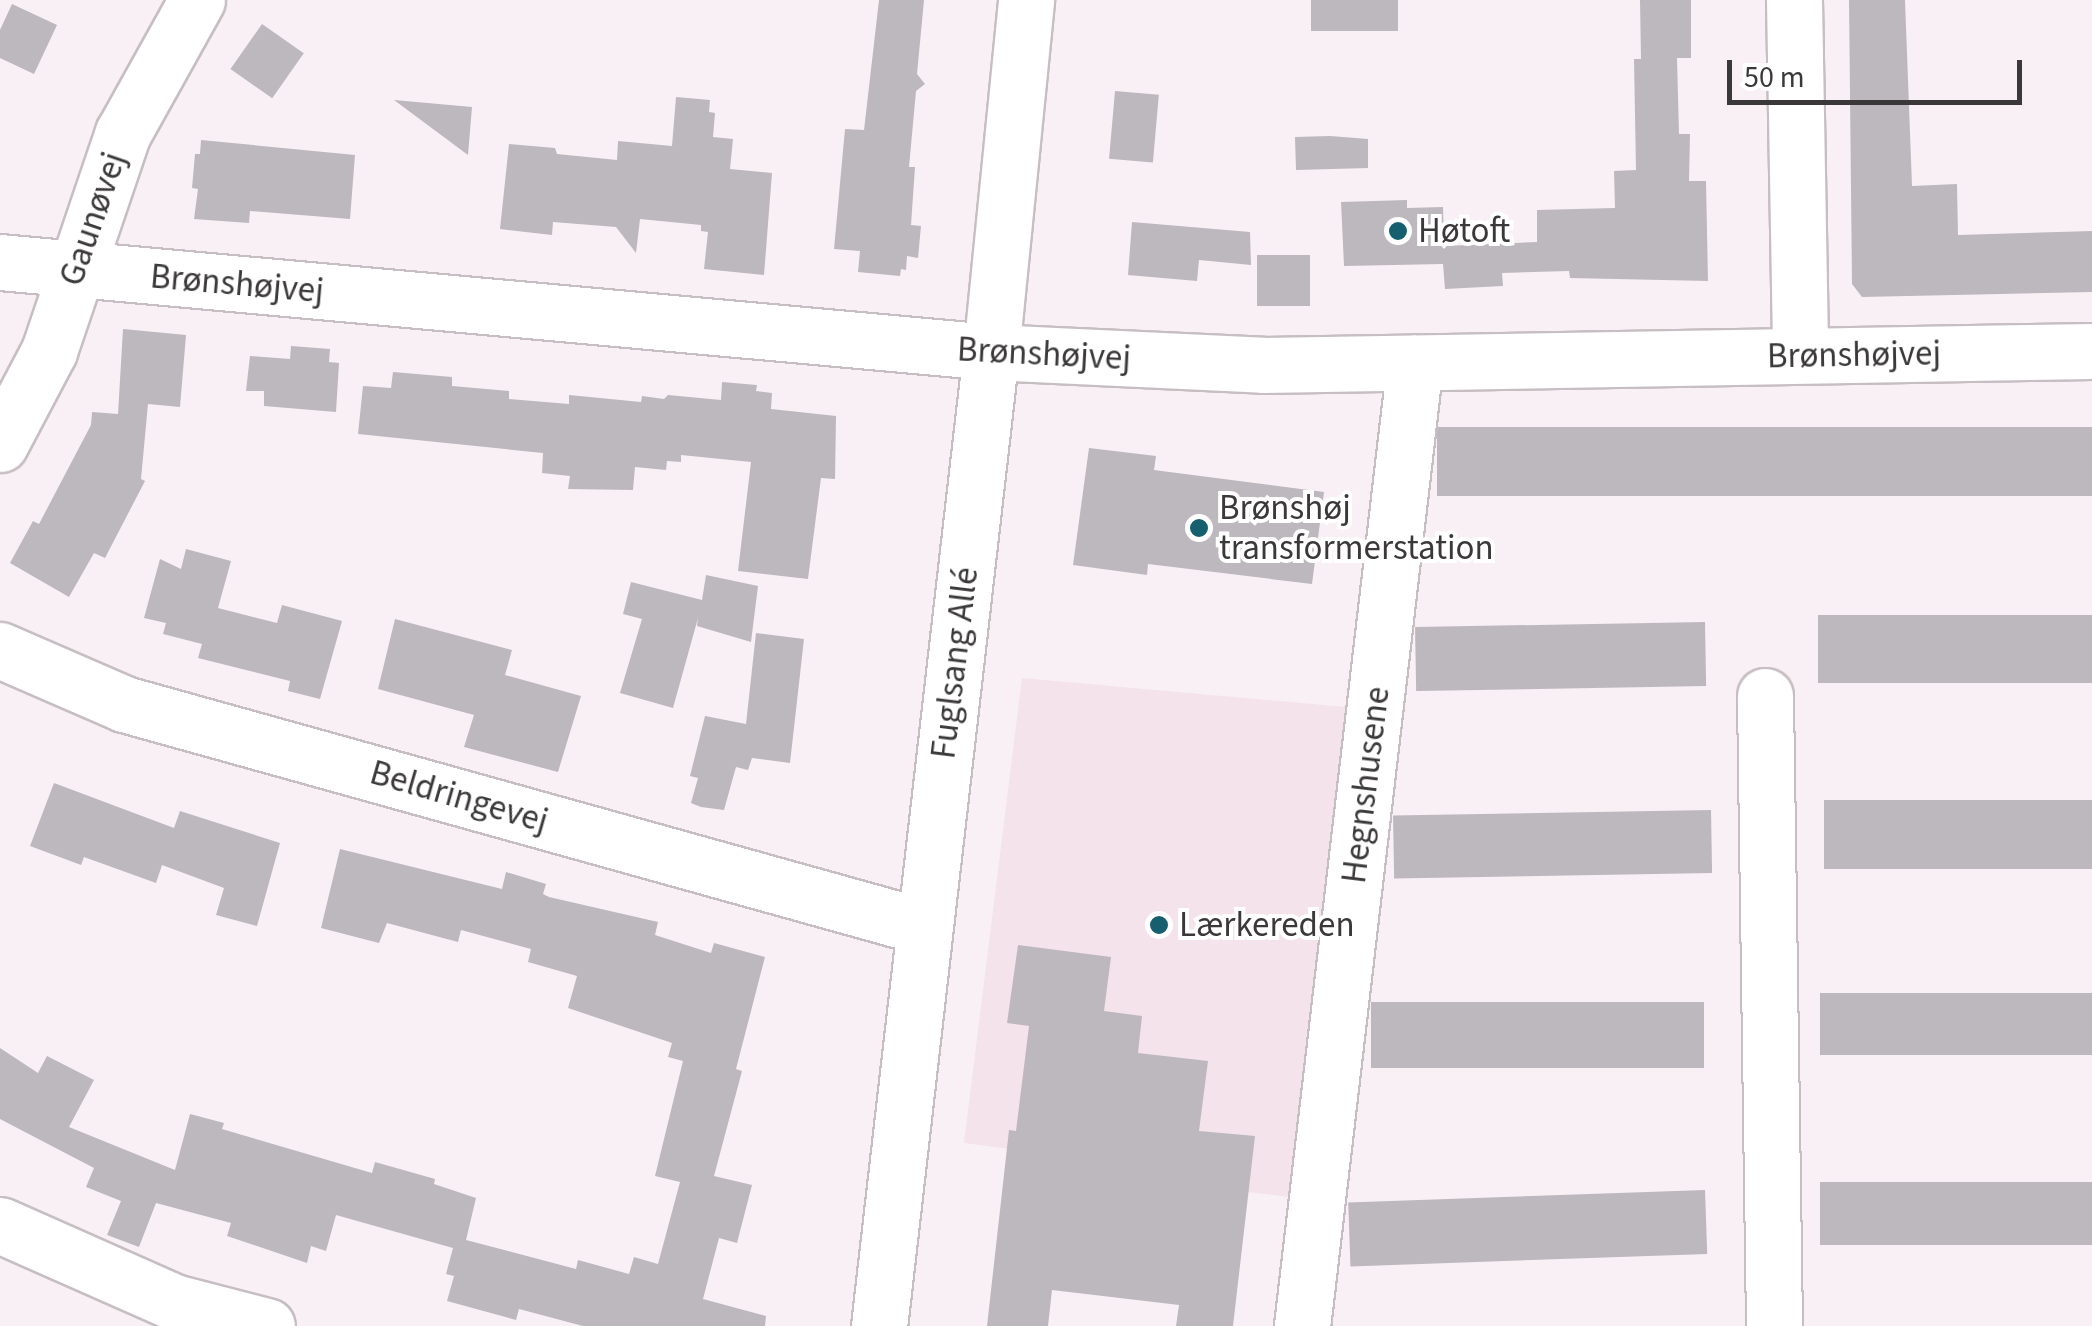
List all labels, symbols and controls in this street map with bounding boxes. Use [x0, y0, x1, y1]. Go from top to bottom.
scale bar [1732, 40, 2027, 102]
text: 50 m [1744, 56, 1805, 99]
street label: Gaunøvej [51, 147, 135, 291]
place label: Høtoft [1418, 210, 1510, 252]
marker: Høtoft [1387, 220, 1409, 242]
street label: Brønshøjvej [148, 255, 326, 313]
street label: Brønshøjvej [956, 328, 1132, 380]
street label: Brønshøjvej [1767, 332, 1941, 378]
place label: Brønshøj transformerstation [1219, 487, 1494, 569]
marker: Brønshøj transformerstation [1188, 517, 1210, 539]
street label: Fuglsang Allé [922, 565, 988, 761]
street label: Hegnshusene [1333, 684, 1399, 886]
street label: Beldringevej [365, 752, 553, 842]
place label: Lærkereden [1179, 904, 1355, 946]
marker: Lærkereden [1148, 914, 1170, 936]

